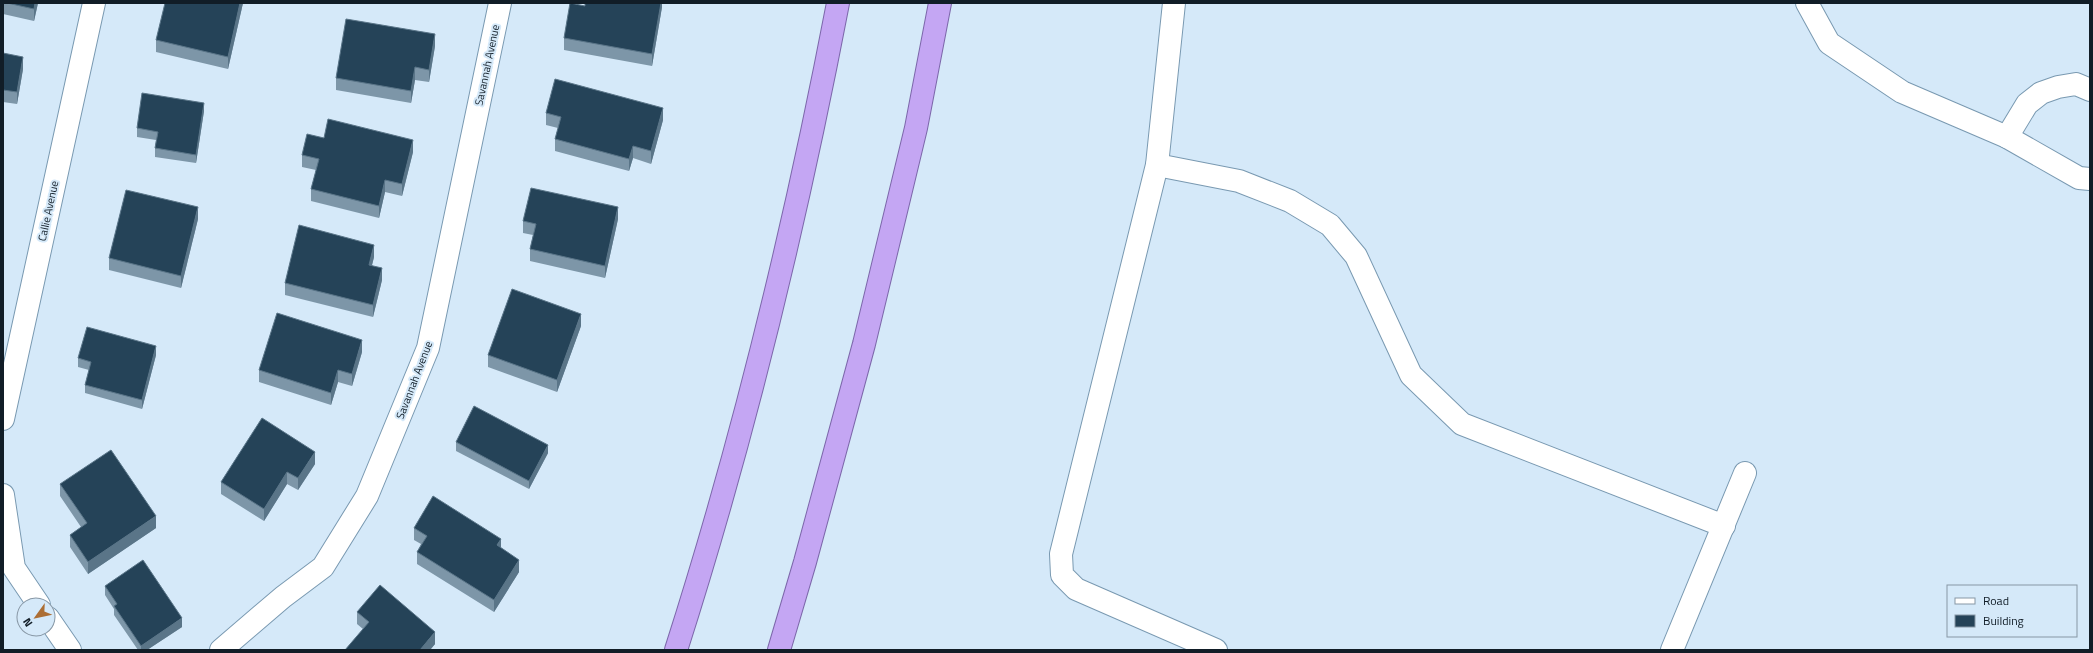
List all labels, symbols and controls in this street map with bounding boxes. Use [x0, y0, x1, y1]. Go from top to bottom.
street label: Savannah Avenue [471, 23, 503, 107]
street label: Callie Avenue [34, 179, 62, 243]
street label: Savannah Avenue [392, 338, 436, 421]
legend [1947, 585, 2077, 637]
text: Road [1983, 591, 2009, 610]
north arrow [16, 597, 56, 637]
text: Building [1983, 611, 2024, 630]
text: N [19, 615, 36, 630]

